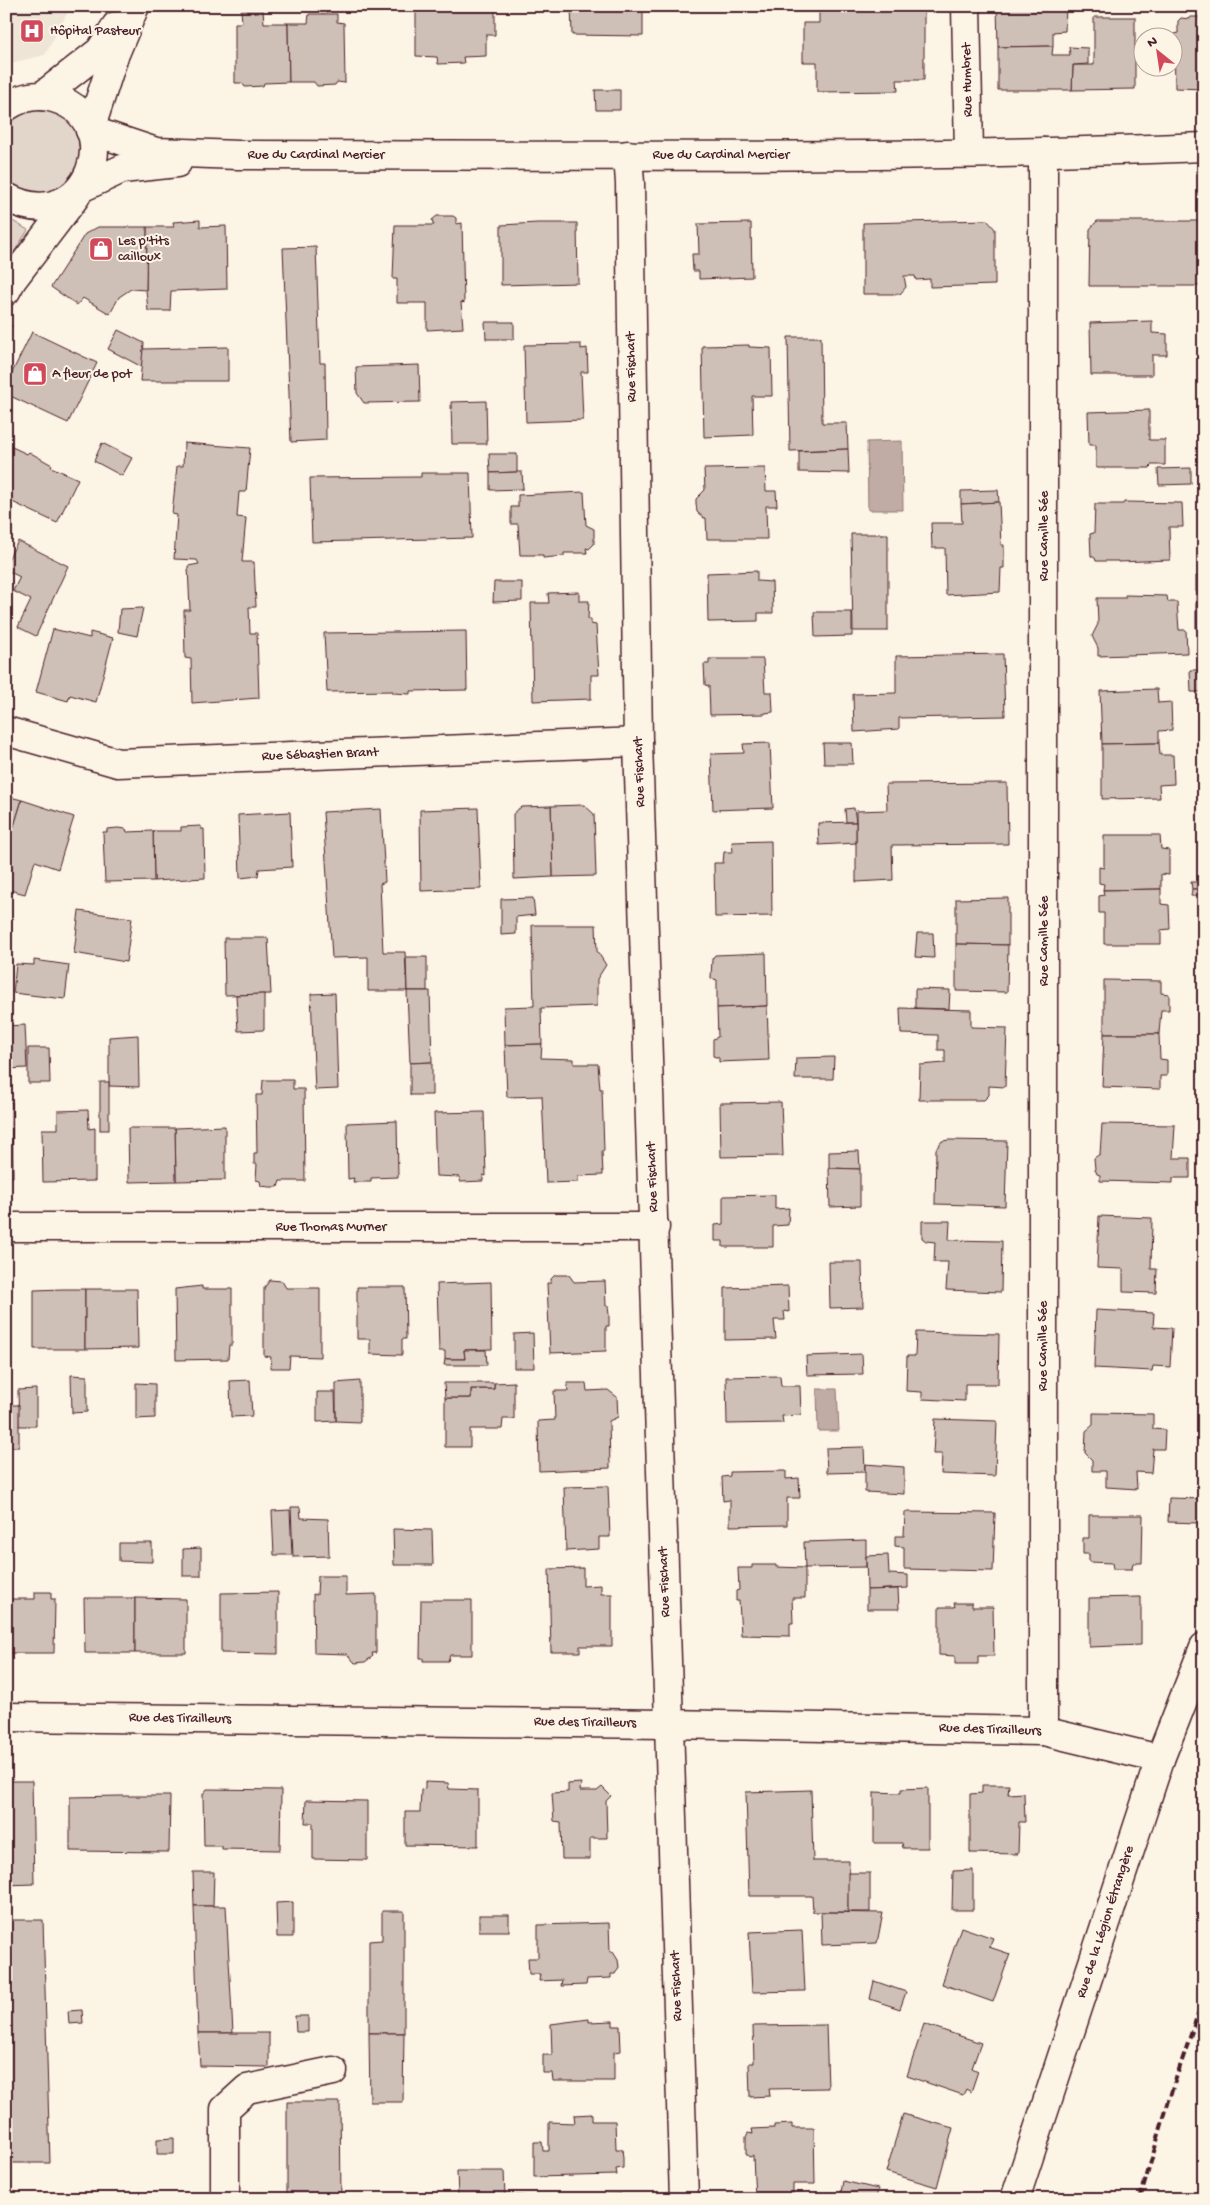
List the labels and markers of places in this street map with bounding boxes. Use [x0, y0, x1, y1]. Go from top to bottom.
hospital icon: Hôpital Pasteur [19, 18, 45, 44]
place label: Hôpital Pasteur [50, 23, 141, 40]
place label: Les p'tits cailloux [118, 233, 170, 266]
shop icon: Les p'tits cailloux [88, 236, 114, 262]
shop icon: A fleur de pot [22, 361, 48, 387]
place label: A fleur de pot [52, 366, 133, 383]

